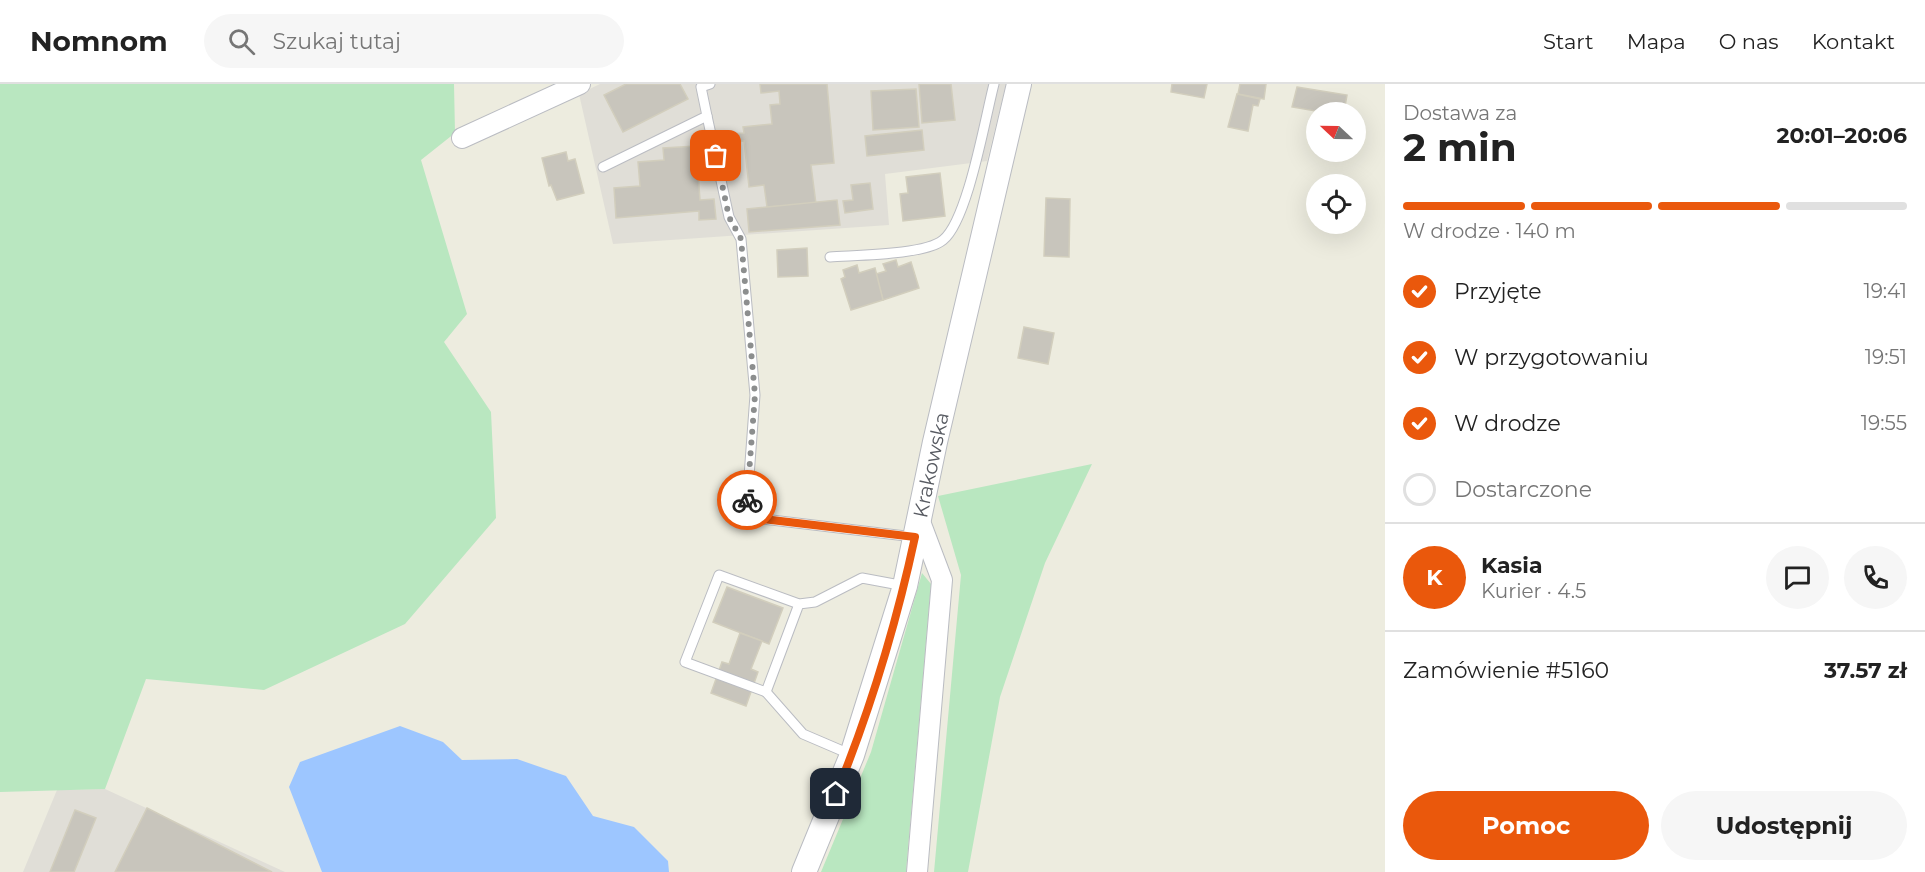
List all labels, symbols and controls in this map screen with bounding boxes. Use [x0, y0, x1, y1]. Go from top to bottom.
search box [204, 14, 624, 68]
text: Nomnom [30, 24, 168, 58]
icon: search [225, 25, 258, 58]
text: Szukaj tutaj [273, 28, 401, 55]
text: Start [1543, 29, 1594, 54]
text: Mapa [1627, 29, 1686, 54]
text: O nas [1719, 29, 1779, 54]
text: Kontakt [1812, 29, 1895, 54]
text: Dostawa za [1403, 101, 1517, 125]
north arrow [1306, 102, 1366, 162]
map controls [1306, 102, 1366, 234]
text: 20:01–20:06 [1777, 122, 1907, 149]
text: 2 min [1403, 123, 1517, 171]
pin [690, 130, 741, 181]
icon: bag [699, 139, 732, 172]
button: locate [1306, 174, 1366, 234]
text: W drodze · 140 m [1403, 219, 1576, 243]
icon: check [1403, 275, 1436, 308]
text: Przyjęte [1454, 278, 1542, 305]
text: 19:41 [1863, 279, 1907, 303]
icon: check [1403, 341, 1436, 374]
text: W przygotowaniu [1454, 344, 1649, 371]
text: 19:51 [1865, 345, 1907, 369]
icon: check [1403, 407, 1436, 440]
street label: Krakowska [908, 410, 954, 520]
text: W drodze [1454, 410, 1561, 437]
text: 19:55 [1861, 411, 1907, 435]
courier [717, 470, 777, 530]
text: Dostarczone [1454, 476, 1592, 503]
icon: bike [731, 484, 764, 517]
button: chat [1766, 546, 1829, 609]
button: phone [1844, 546, 1907, 609]
text: Kasia [1481, 552, 1542, 579]
text: K [1426, 564, 1443, 591]
text: Kurier · 4.5 [1481, 579, 1586, 603]
text: Zamówienie #5160 [1403, 657, 1609, 684]
text: 37.57 zł [1824, 657, 1907, 684]
pin [810, 768, 861, 819]
icon: home [819, 777, 852, 810]
button: Pomoc [1403, 791, 1649, 860]
button: Udostępnij [1661, 791, 1907, 860]

